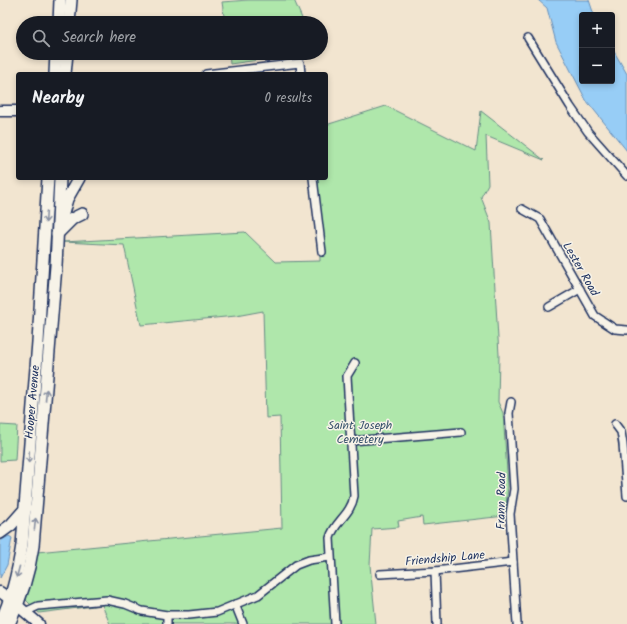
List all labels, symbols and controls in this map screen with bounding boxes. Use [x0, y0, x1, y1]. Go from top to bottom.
map controls [579, 12, 615, 84]
button: + [579, 12, 615, 48]
search box [16, 16, 328, 60]
text: Search here [62, 26, 136, 50]
icon: search [30, 27, 52, 49]
button: − [579, 48, 615, 84]
text: Nearby [32, 85, 84, 112]
text: 0 results [265, 88, 312, 109]
one-way arrow [42, 210, 49, 223]
street label: Lester Road [557, 239, 604, 301]
street label: Hooper Avenue [20, 364, 45, 440]
one-way arrow [42, 389, 49, 402]
park label: Saint Joseph Cemetery [328, 416, 392, 449]
one-way arrow [26, 450, 33, 463]
street label: Frann Road [491, 471, 512, 530]
one-way arrow [31, 518, 39, 531]
street label: Friendship Lane [404, 546, 486, 571]
one-way arrow [13, 565, 21, 578]

